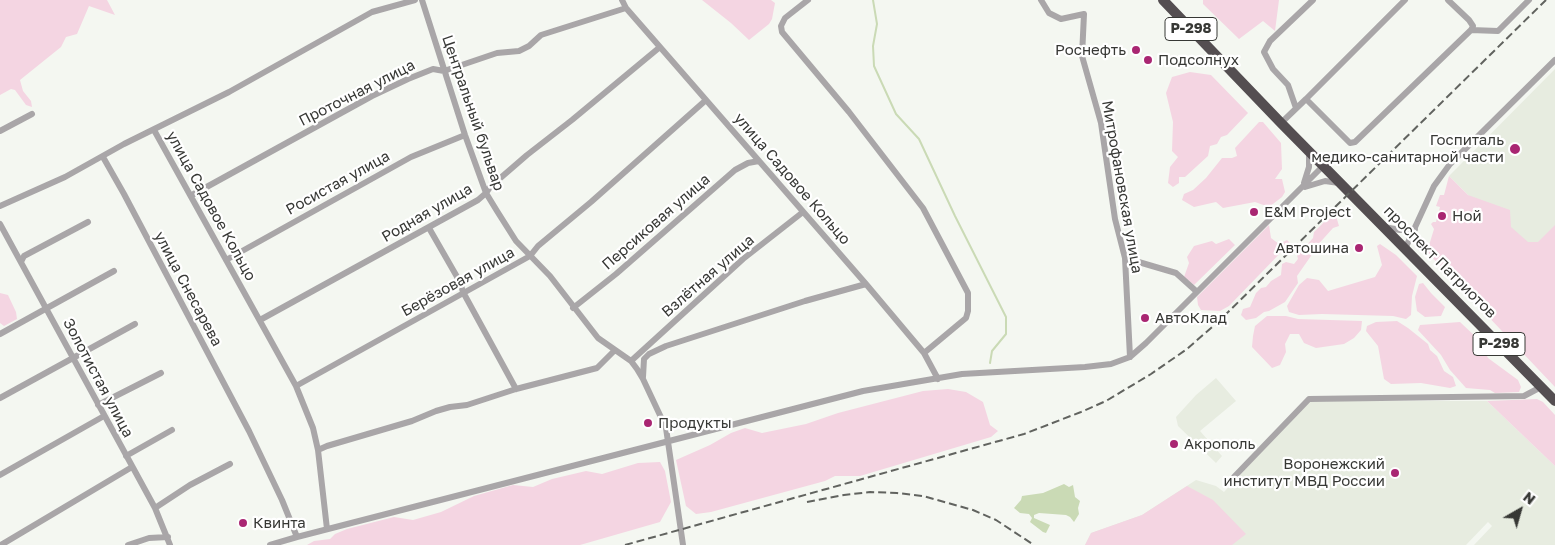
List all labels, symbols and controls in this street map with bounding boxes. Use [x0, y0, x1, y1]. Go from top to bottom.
road number: Р-298 [1165, 18, 1217, 40]
street label: Центральный бульвар [438, 33, 508, 193]
place label: Роснефть [1055, 41, 1126, 59]
marker: Роснефть [1130, 44, 1142, 56]
place label: Подсолнух [1158, 51, 1239, 69]
marker: Подсолнух [1142, 54, 1154, 66]
street label: Проточная улица [296, 56, 418, 130]
street label: Митрофановская улица [1098, 99, 1146, 275]
street label: улица Садовое Кольцо [730, 110, 854, 248]
street label: улица Садовое Кольцо [162, 128, 260, 284]
place label: Госпиталь медико-санитарной части [1311, 131, 1504, 166]
marker: Госпиталь медико-санитарной части [1508, 142, 1522, 156]
street label: Росистая улица [283, 147, 393, 219]
street label: Персиковая улица [598, 170, 714, 274]
street label: Родная улица [379, 180, 475, 246]
street label: проспект Патриотов [1380, 202, 1500, 322]
place label: E&M Project [1264, 203, 1351, 221]
marker: E&M Project [1248, 206, 1260, 218]
place label: Ной [1452, 207, 1482, 225]
marker: Ной [1436, 210, 1448, 222]
street label: улица Снесарева [150, 229, 226, 349]
street label: Взлётная улица [658, 231, 758, 321]
place label: Автошина [1276, 239, 1349, 257]
marker: Автошина [1353, 242, 1365, 254]
street label: Берёзовая улица [398, 243, 518, 321]
place label: АвтоКлад [1155, 309, 1227, 327]
marker: АвтоКлад [1139, 312, 1151, 324]
street label: Золотистая улица [59, 315, 137, 441]
road number: Р-298 [1473, 332, 1525, 356]
place label: Продукты [658, 414, 732, 432]
marker: Продукты [642, 417, 654, 429]
place label: Акрополь [1184, 435, 1255, 453]
marker: Акрополь [1168, 438, 1180, 450]
place label: Воронежский институт МВД России [1224, 455, 1385, 490]
marker: Воронежский институт МВД России [1389, 467, 1401, 479]
north arrow [1495, 485, 1545, 535]
text: N [1520, 488, 1539, 508]
place label: Квинта [253, 514, 306, 532]
marker: Квинта [237, 517, 249, 529]

